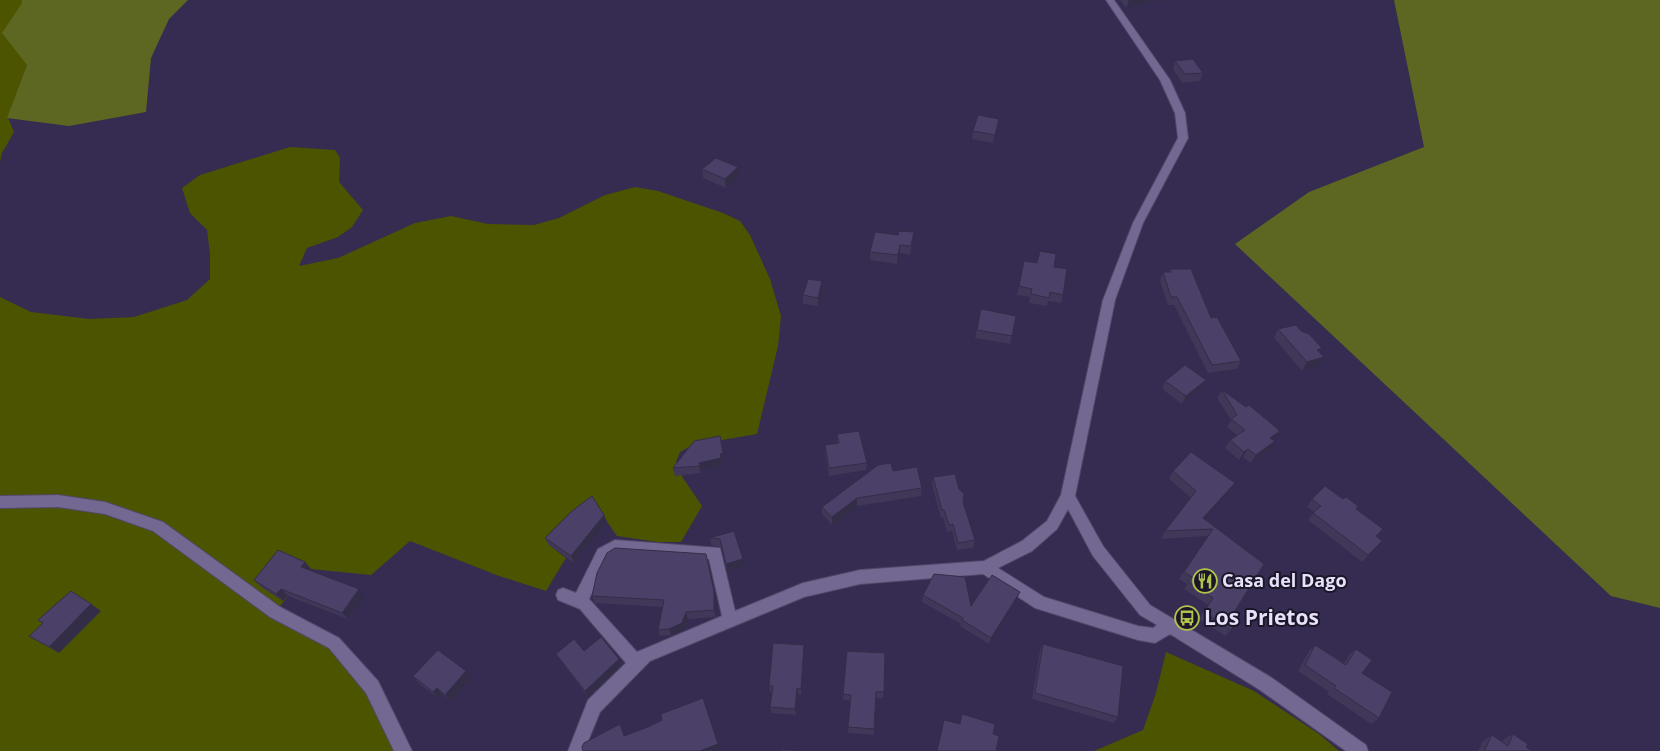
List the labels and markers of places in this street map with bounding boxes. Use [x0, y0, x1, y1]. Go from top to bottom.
restaurant icon: Casa del Dago [1192, 568, 1218, 594]
place label: Casa del Dago [1222, 568, 1347, 592]
place label: Los Prietos [1204, 603, 1319, 631]
bus stop icon: Los Prietos [1174, 605, 1200, 631]

